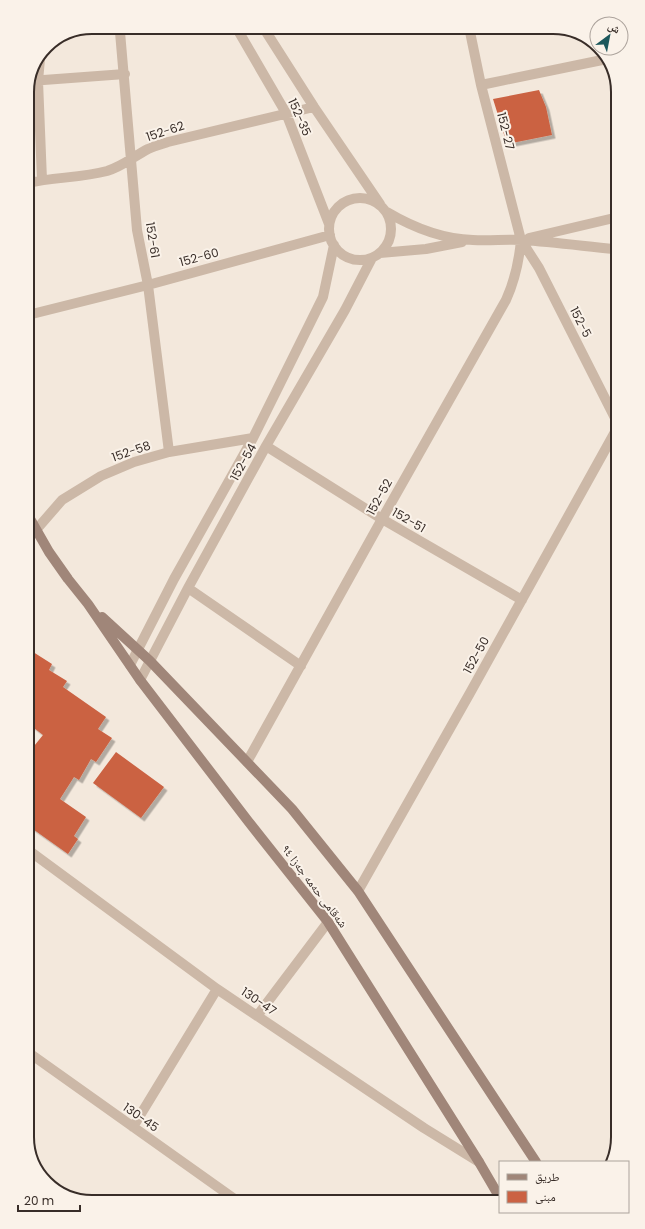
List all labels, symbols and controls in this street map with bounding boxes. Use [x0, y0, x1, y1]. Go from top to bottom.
north arrow [589, 16, 629, 56]
text: ش [605, 18, 624, 38]
street label: 152-35 [284, 96, 316, 138]
street label: 152-27 [493, 110, 519, 152]
street label: 152-62 [144, 117, 186, 145]
street label: 152-61 [142, 221, 164, 259]
street label: 152-60 [177, 244, 221, 270]
street label: 152-5 [566, 304, 596, 340]
street label: 152-58 [109, 436, 153, 466]
street label: 152-54 [226, 440, 260, 484]
street label: 152-52 [362, 476, 396, 518]
street label: 152-51 [389, 504, 429, 536]
street label: 152-50 [459, 633, 493, 677]
street label: شەقامی حەمە جەزا ٩٤ [278, 841, 352, 931]
street label: 130-47 [238, 983, 280, 1019]
street label: 130-45 [120, 1099, 162, 1135]
legend [499, 1161, 629, 1213]
text: طريق [535, 1168, 560, 1185]
scale bar [18, 1187, 80, 1213]
text: مبنى [535, 1188, 556, 1205]
text: 20 m [24, 1192, 54, 1209]

